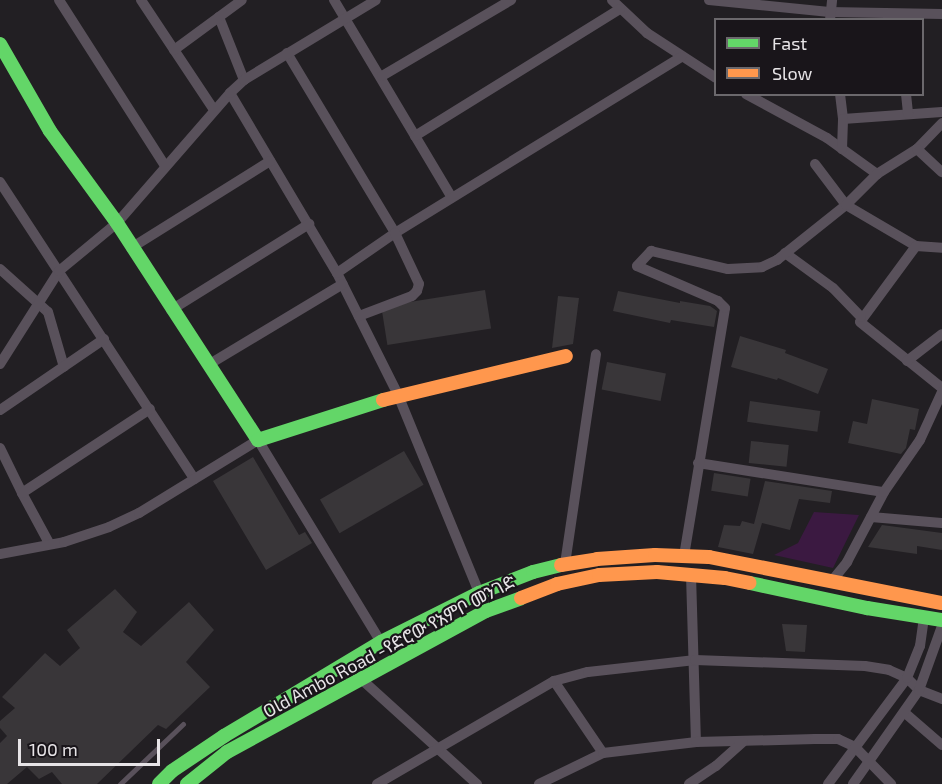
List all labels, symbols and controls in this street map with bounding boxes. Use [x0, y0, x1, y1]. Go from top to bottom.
legend [714, 18, 924, 96]
text: Fast [772, 32, 807, 54]
text: Slow [772, 62, 812, 84]
street label: Old Ambo Road -የድሮው የአምቦ መንገድ [259, 570, 519, 722]
scale bar [21, 727, 164, 765]
text: 100 m [29, 738, 78, 760]

